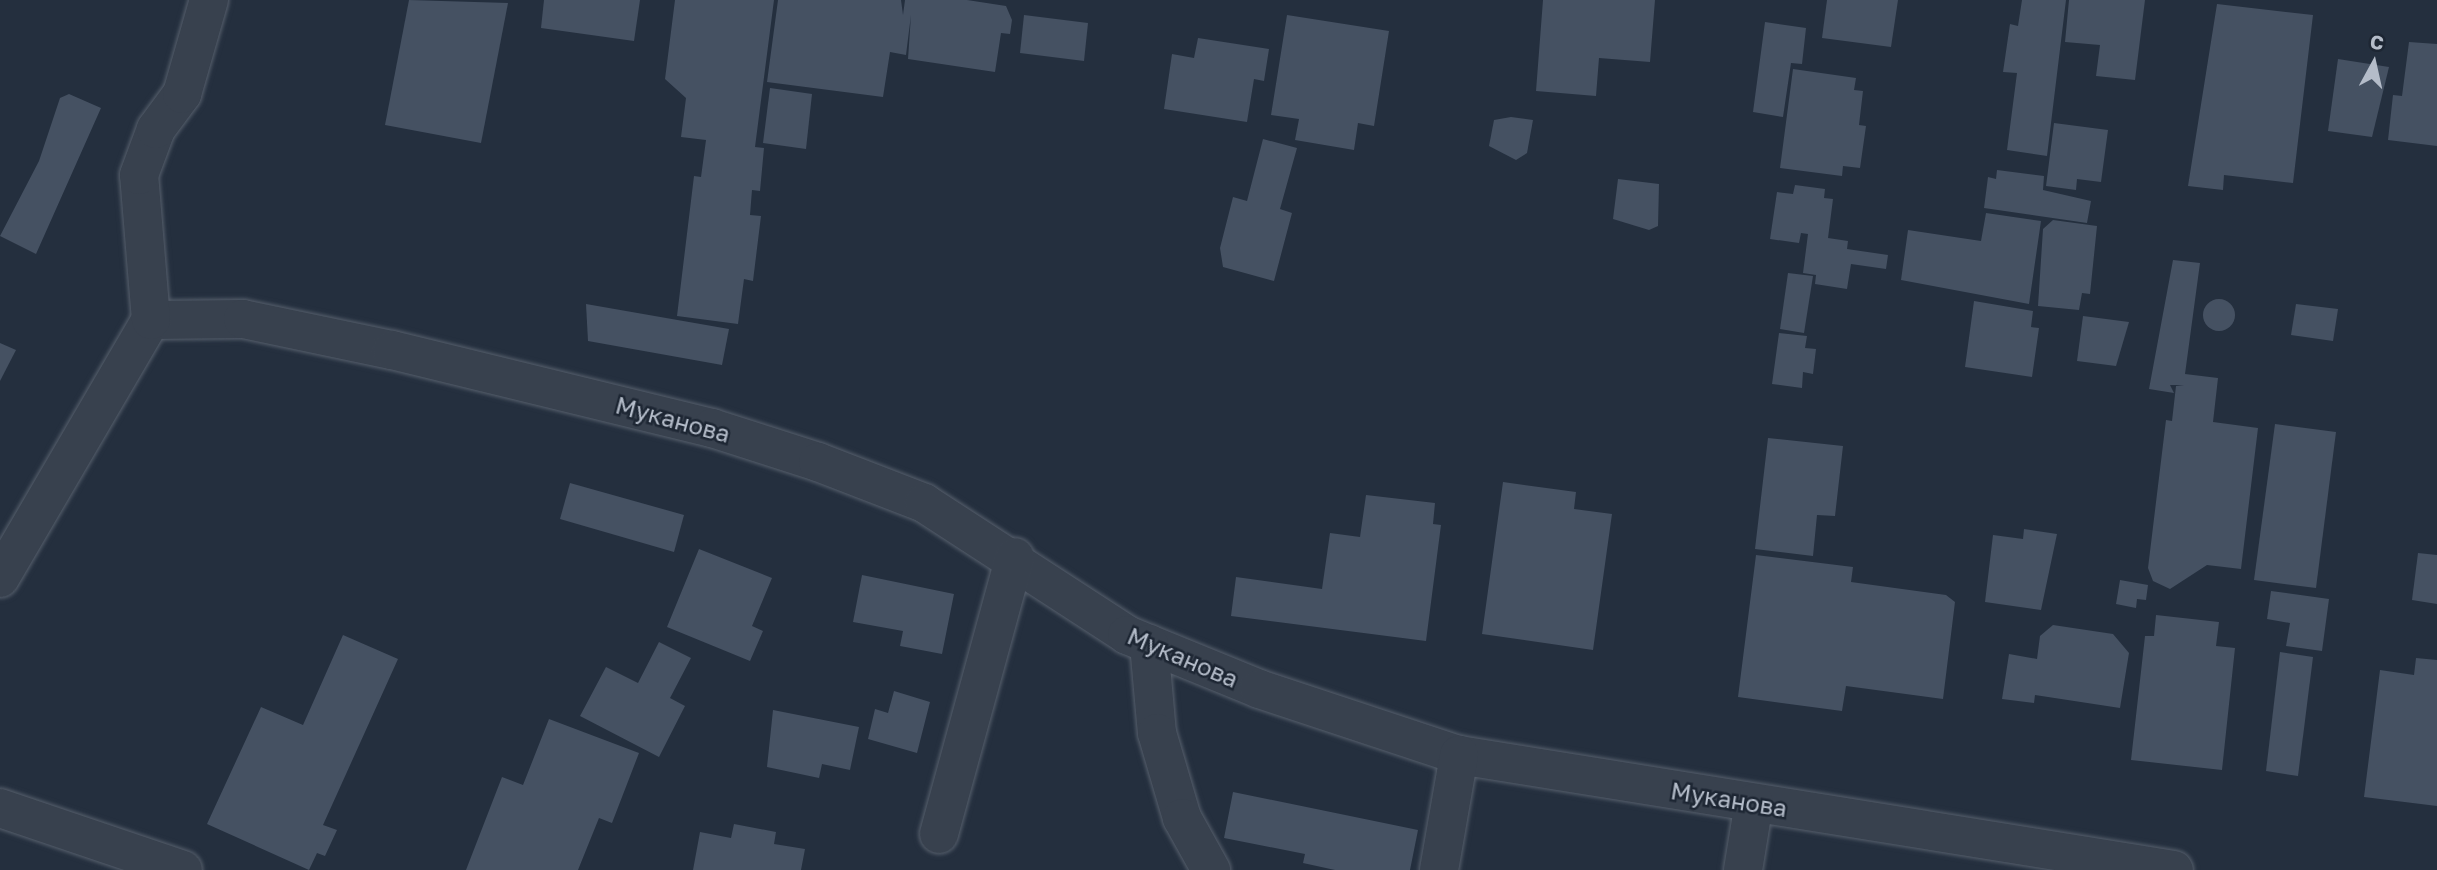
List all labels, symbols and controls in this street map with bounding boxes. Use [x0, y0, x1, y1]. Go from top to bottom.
north arrow [2339, 28, 2409, 98]
text: С [2369, 29, 2385, 54]
street label: Муканова [613, 390, 733, 448]
street label: Муканова [1123, 621, 1243, 693]
street label: Муканова [1669, 776, 1789, 822]

